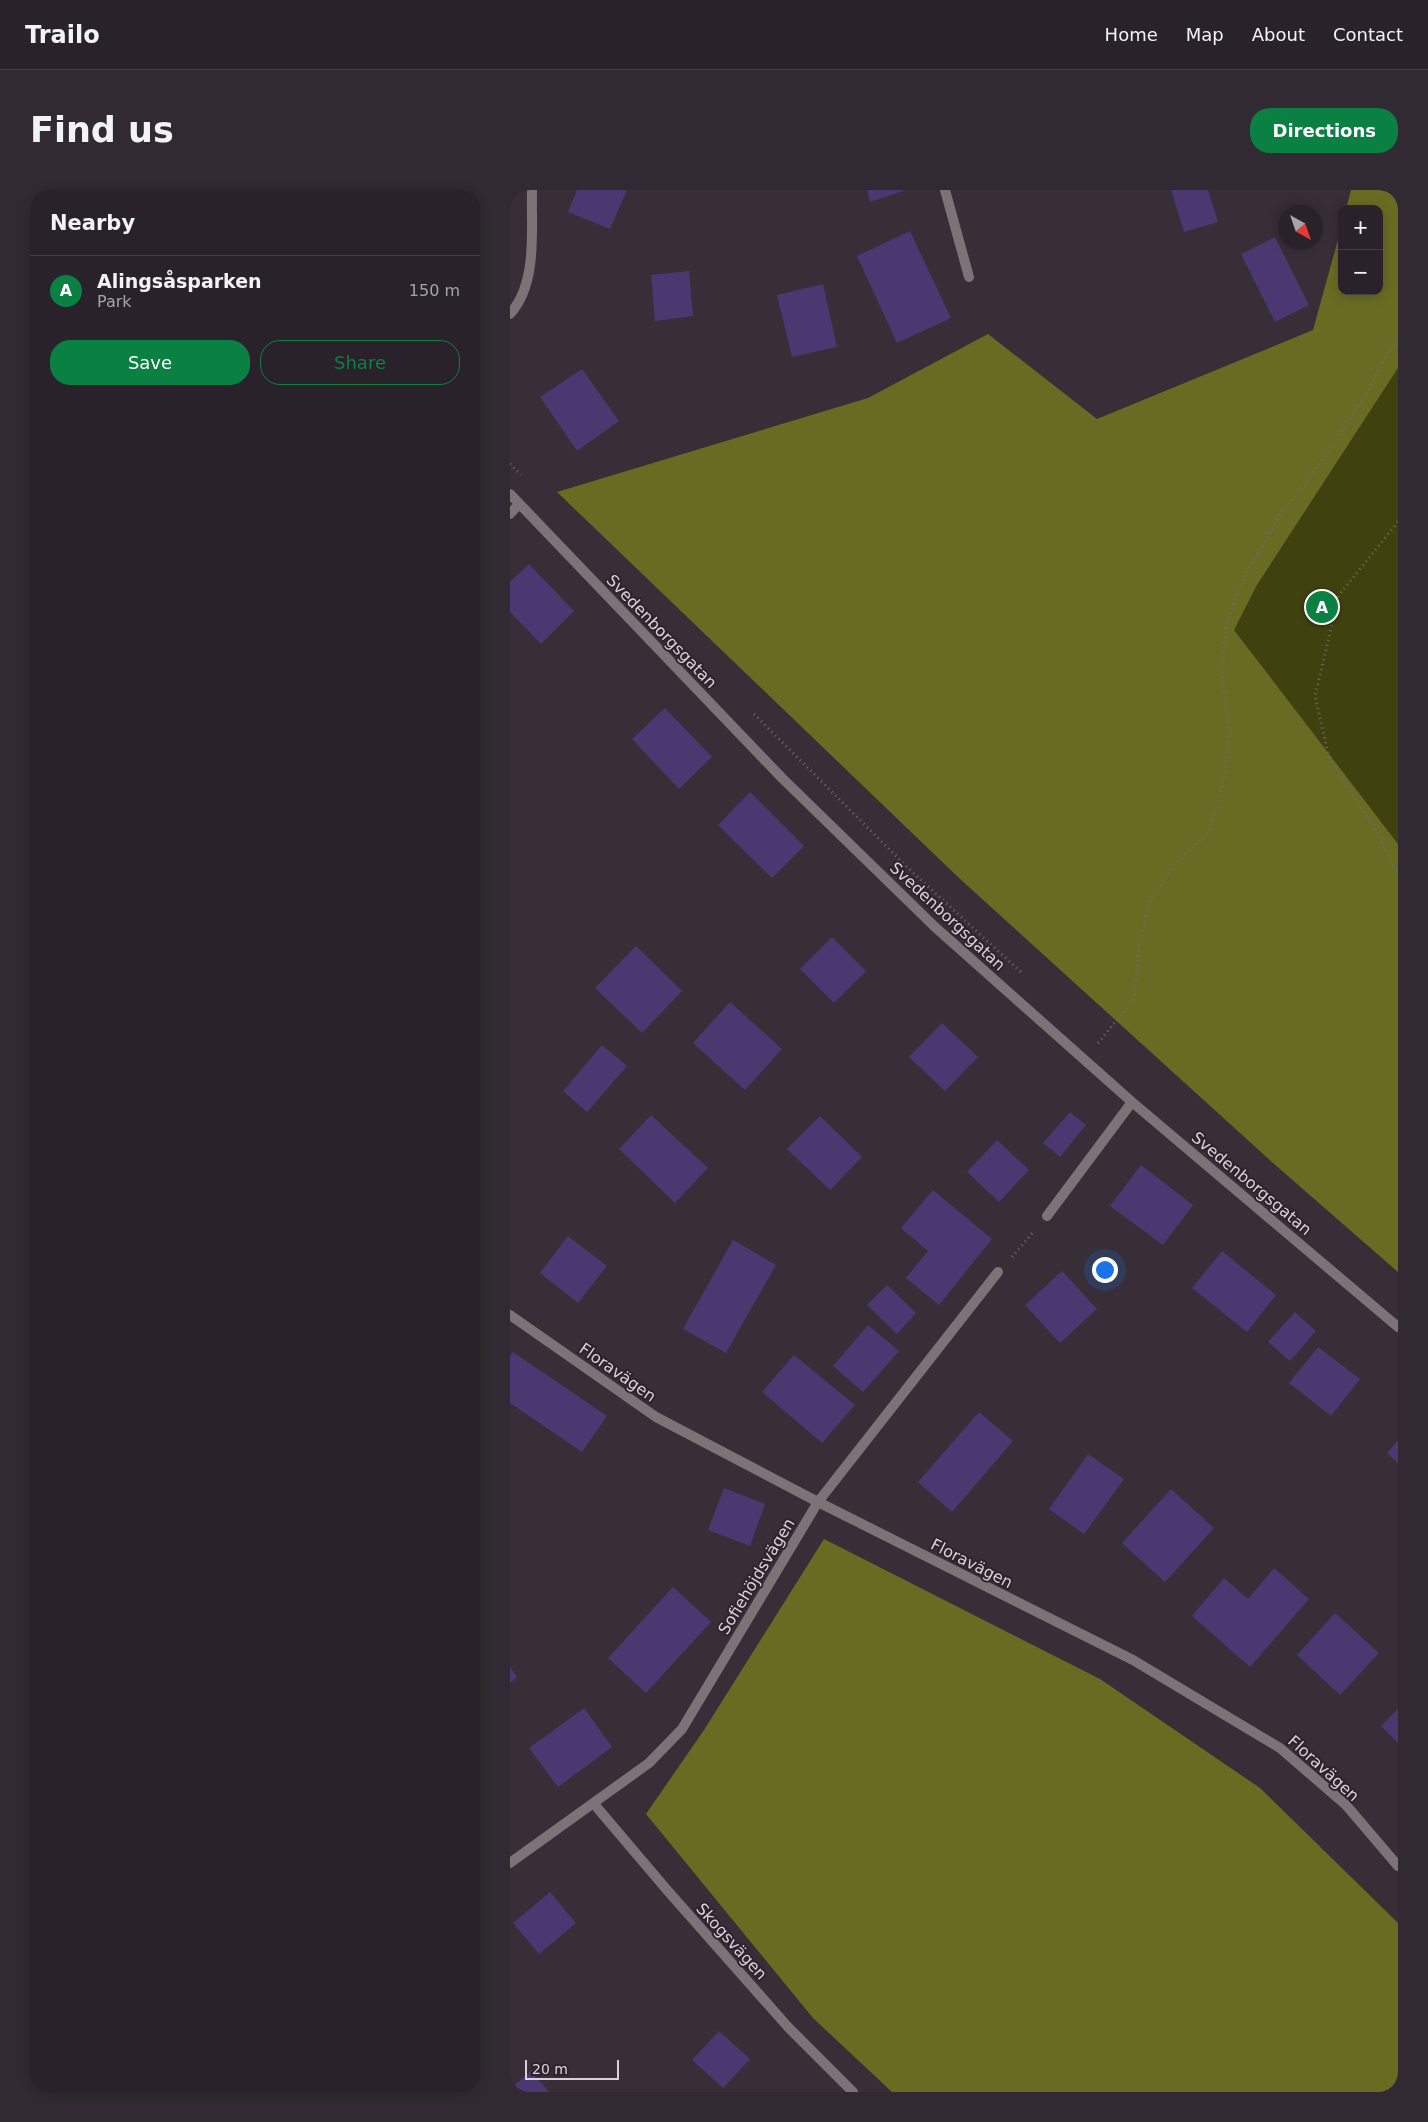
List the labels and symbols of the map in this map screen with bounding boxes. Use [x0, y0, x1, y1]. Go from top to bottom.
north arrow [1278, 205, 1323, 250]
street label: Svedenborgsgatan [603, 571, 721, 692]
pin: A [1306, 588, 1338, 626]
street label: Svedenborgsgatan [886, 858, 1009, 975]
street label: Svedenborgsgatan [1188, 1128, 1315, 1239]
your location [1092, 1257, 1118, 1283]
street label: Floravägen [576, 1339, 660, 1406]
street label: Sofiehöjdsvägen [714, 1515, 799, 1638]
street label: Floravägen [928, 1535, 1016, 1592]
street label: Floravägen [1284, 1731, 1363, 1805]
street label: Skogsvägen [692, 1899, 771, 1984]
scale bar [525, 2057, 619, 2080]

